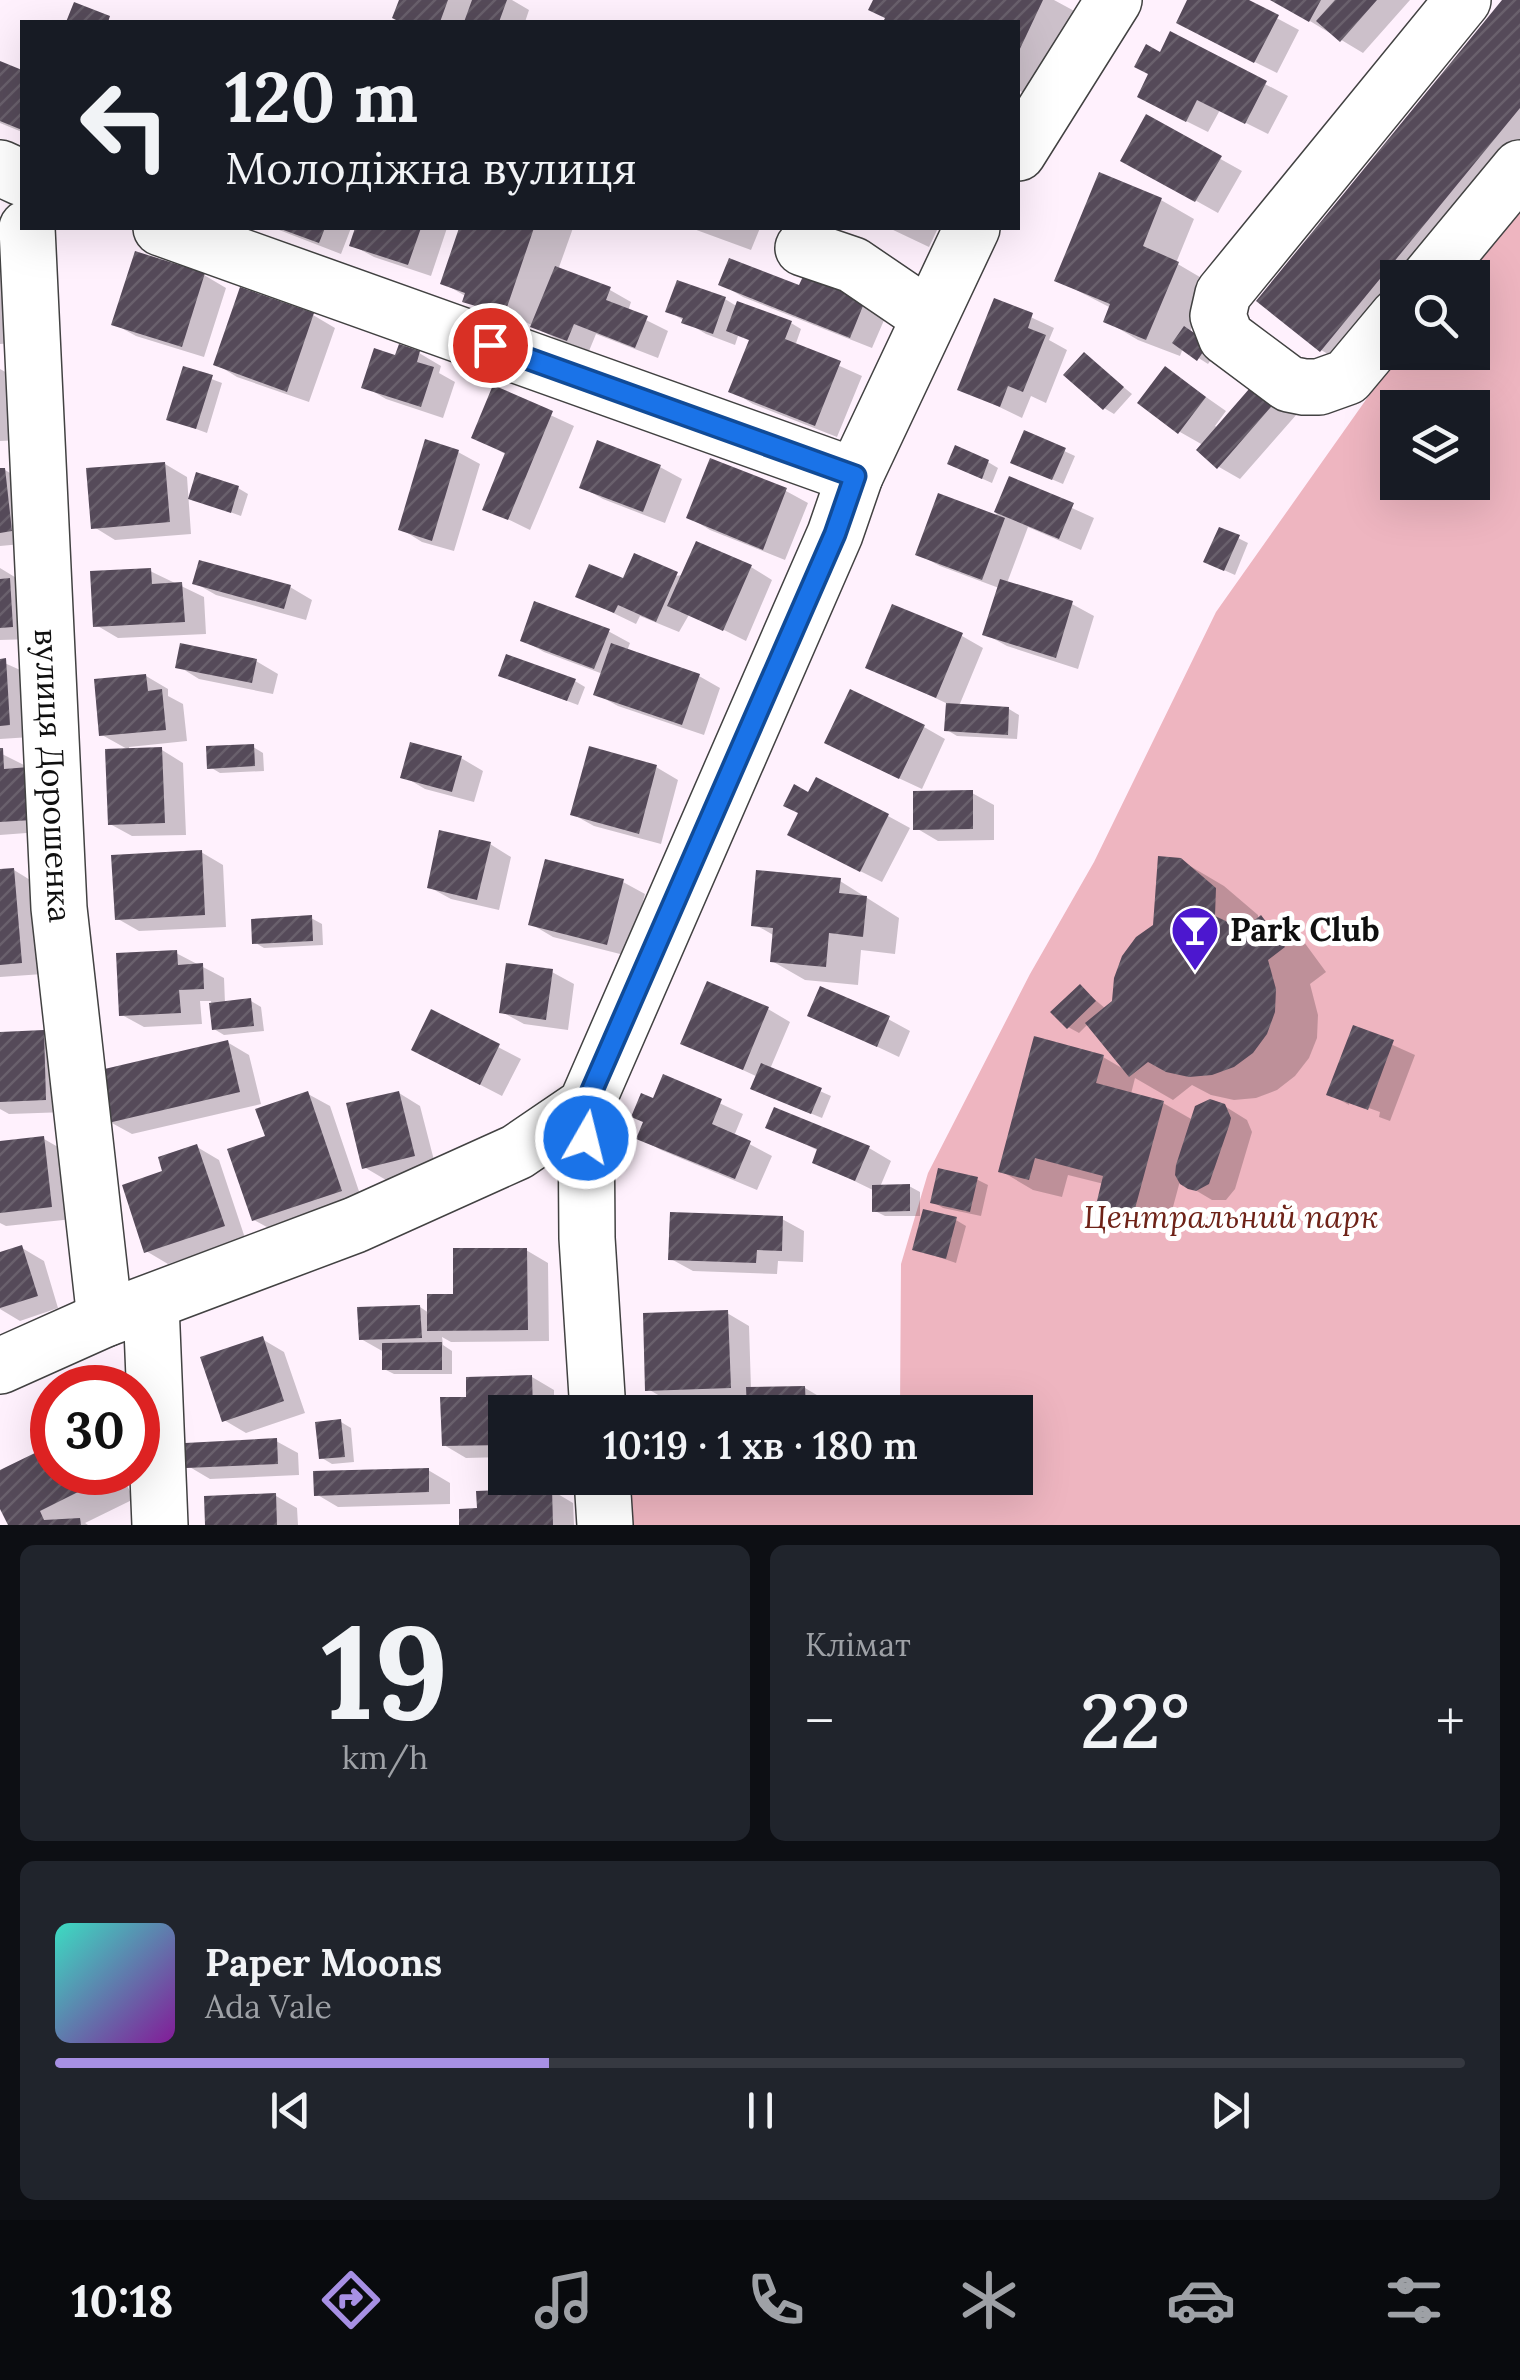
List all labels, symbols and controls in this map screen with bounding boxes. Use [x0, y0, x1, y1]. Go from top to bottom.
text: 120 m [225, 52, 418, 141]
icon: left [60, 60, 190, 190]
text: Молодіжна вулиця [225, 139, 637, 196]
map controls [1380, 260, 1490, 500]
button: search [1380, 260, 1490, 370]
pin [448, 303, 533, 388]
icon: arrive [463, 318, 518, 373]
button: layers [1380, 390, 1490, 500]
street label: вулиця Дорошенка [26, 627, 81, 925]
bar icon: Park Club [1169, 904, 1221, 972]
place label: Park Club [1230, 909, 1380, 950]
position arrow [534, 1086, 638, 1190]
park label: Центральний парк [1084, 1196, 1378, 1237]
speed limit sign: 30 [30, 1365, 160, 1495]
text: 10:19 · 1 хв · 180 m [603, 1421, 918, 1469]
text: 19 [321, 1588, 449, 1755]
text: Клімат [805, 1624, 911, 1665]
text: 22° [1080, 1673, 1190, 1769]
text: − [805, 1686, 834, 1756]
text: + [1436, 1686, 1465, 1756]
text: km/h [342, 1737, 428, 1778]
text: Paper Moons [205, 1938, 442, 1986]
text: Ada Vale [205, 1986, 332, 2027]
icon: previous [263, 2083, 318, 2138]
icon: pause [733, 2083, 788, 2138]
icon: next [1203, 2083, 1258, 2138]
icon: directions [316, 2265, 386, 2335]
icon: music [529, 2265, 599, 2335]
icon: phone [741, 2265, 811, 2335]
icon: climate [954, 2265, 1024, 2335]
icon: car [1166, 2265, 1236, 2335]
icon: filters [1379, 2265, 1449, 2335]
text: 10:18 [71, 2272, 173, 2329]

